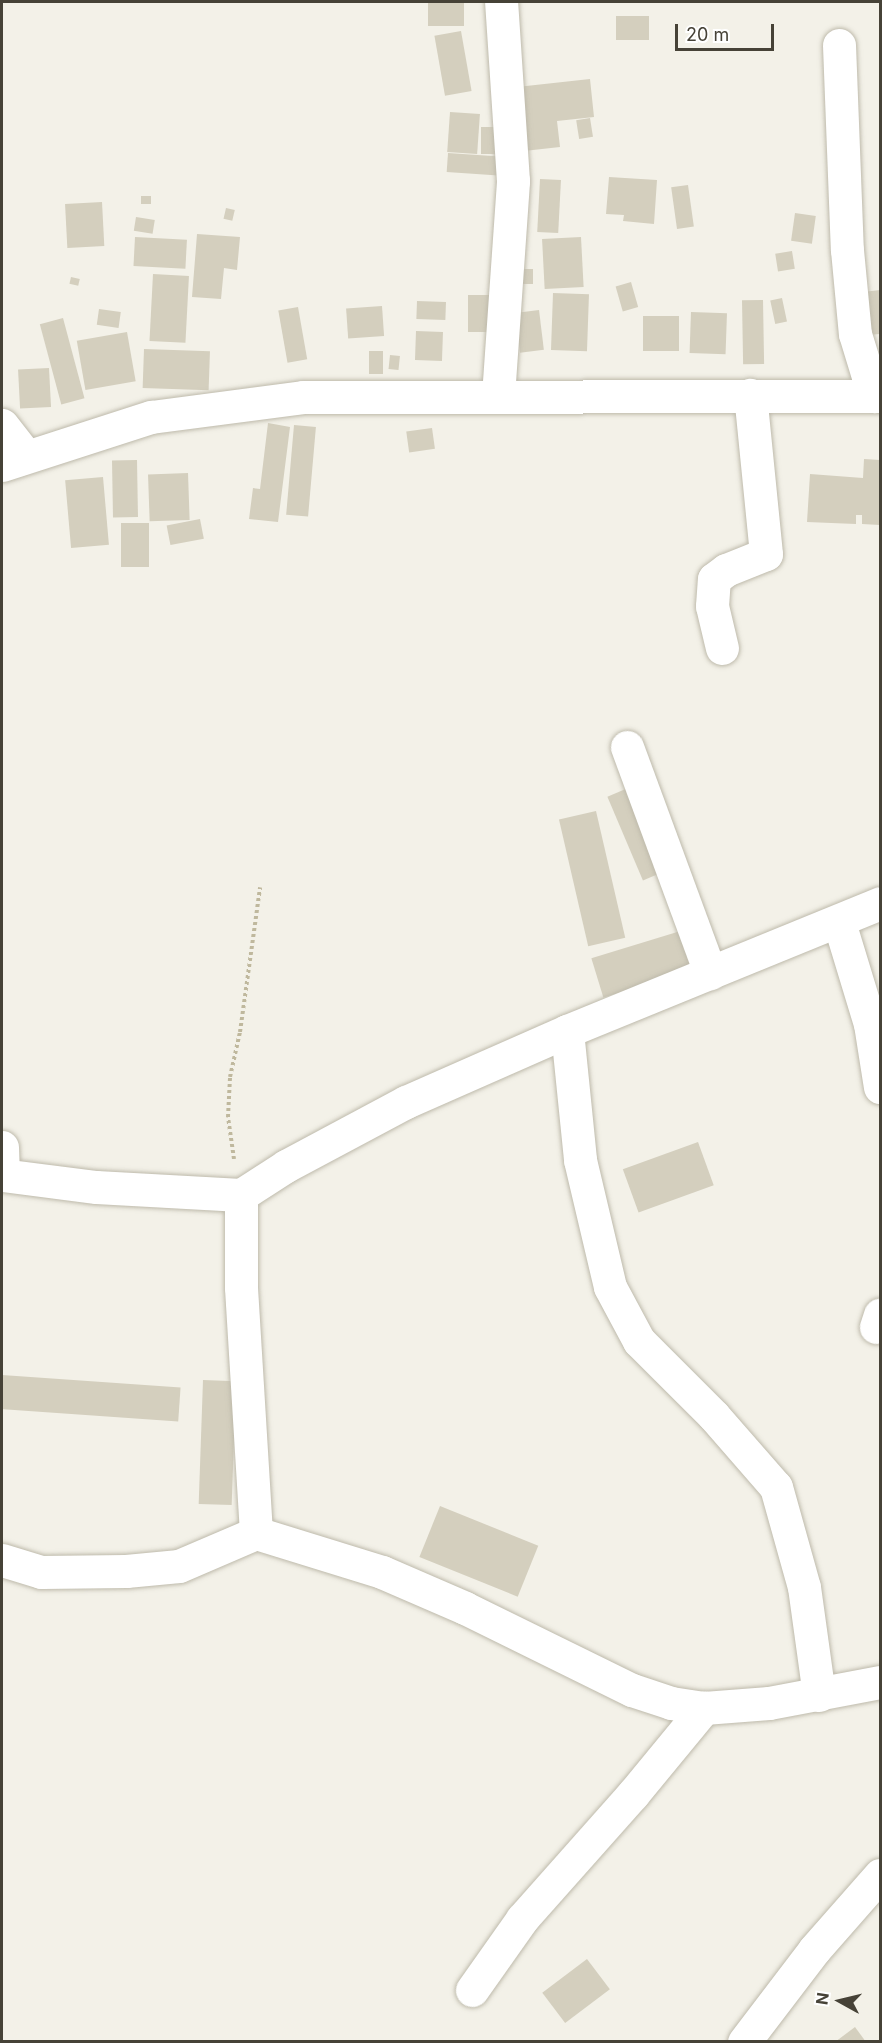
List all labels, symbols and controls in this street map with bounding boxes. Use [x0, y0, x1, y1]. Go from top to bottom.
scale bar [678, 12, 777, 50]
text: 20 m [686, 24, 729, 45]
north arrow [810, 1971, 870, 2031]
text: N [811, 1991, 833, 2006]

